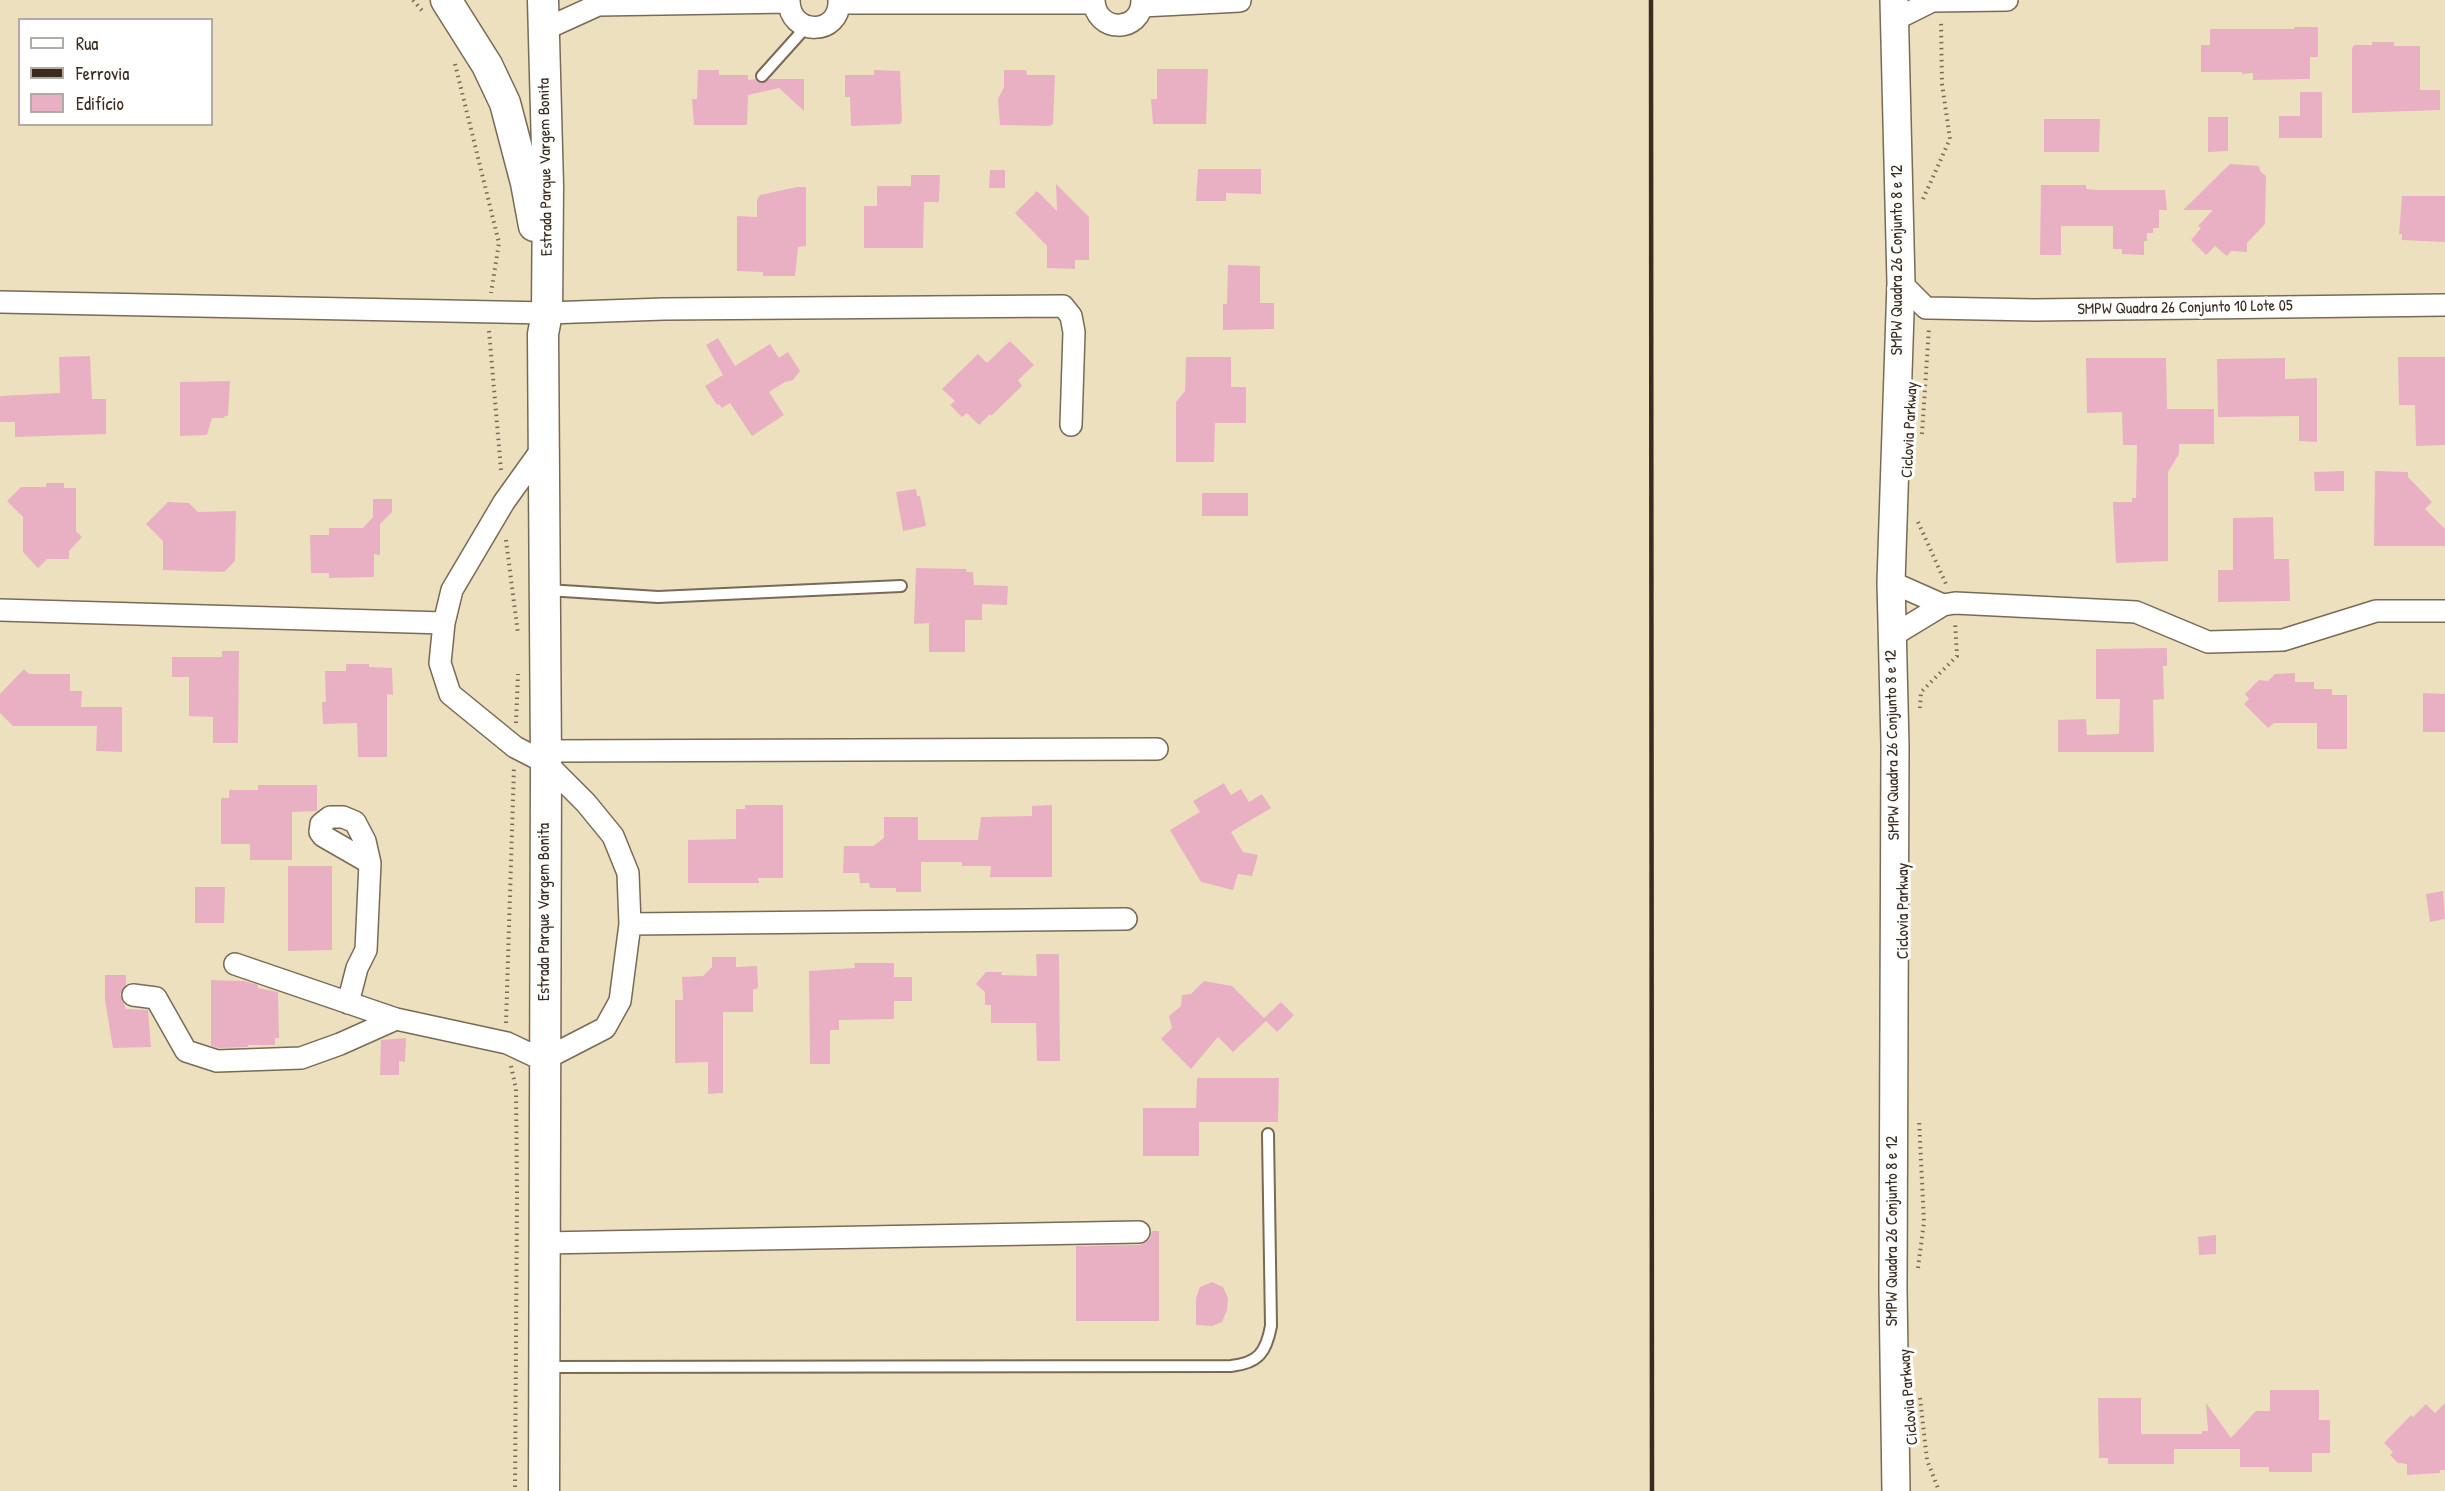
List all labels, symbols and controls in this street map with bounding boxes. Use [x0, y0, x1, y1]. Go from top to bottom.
legend [18, 18, 213, 126]
text: Rua [76, 31, 98, 56]
text: Ferrovia [76, 61, 129, 86]
street label: Estrada Parque Vargem Bonita [535, 78, 557, 256]
text: Edifício [76, 91, 124, 116]
street label: SMPW Quadra 26 Conjunto 8 e 12 [1888, 165, 1908, 355]
street label: SMPW Quadra 26 Conjunto 10 Lote 05 [2077, 297, 2293, 319]
street label: Ciclovia Parkway [1898, 381, 1922, 479]
street label: SMPW Quadra 26 Conjunto 8 e 12 [1882, 650, 1904, 840]
street label: Estrada Parque Vargem Bonita [535, 823, 555, 1001]
street label: Ciclovia Parkway [1894, 863, 1914, 959]
street label: SMPW Quadra 26 Conjunto 8 e 12 [1883, 1136, 1903, 1326]
street label: Ciclovia Parkway [1895, 1348, 1923, 1446]

